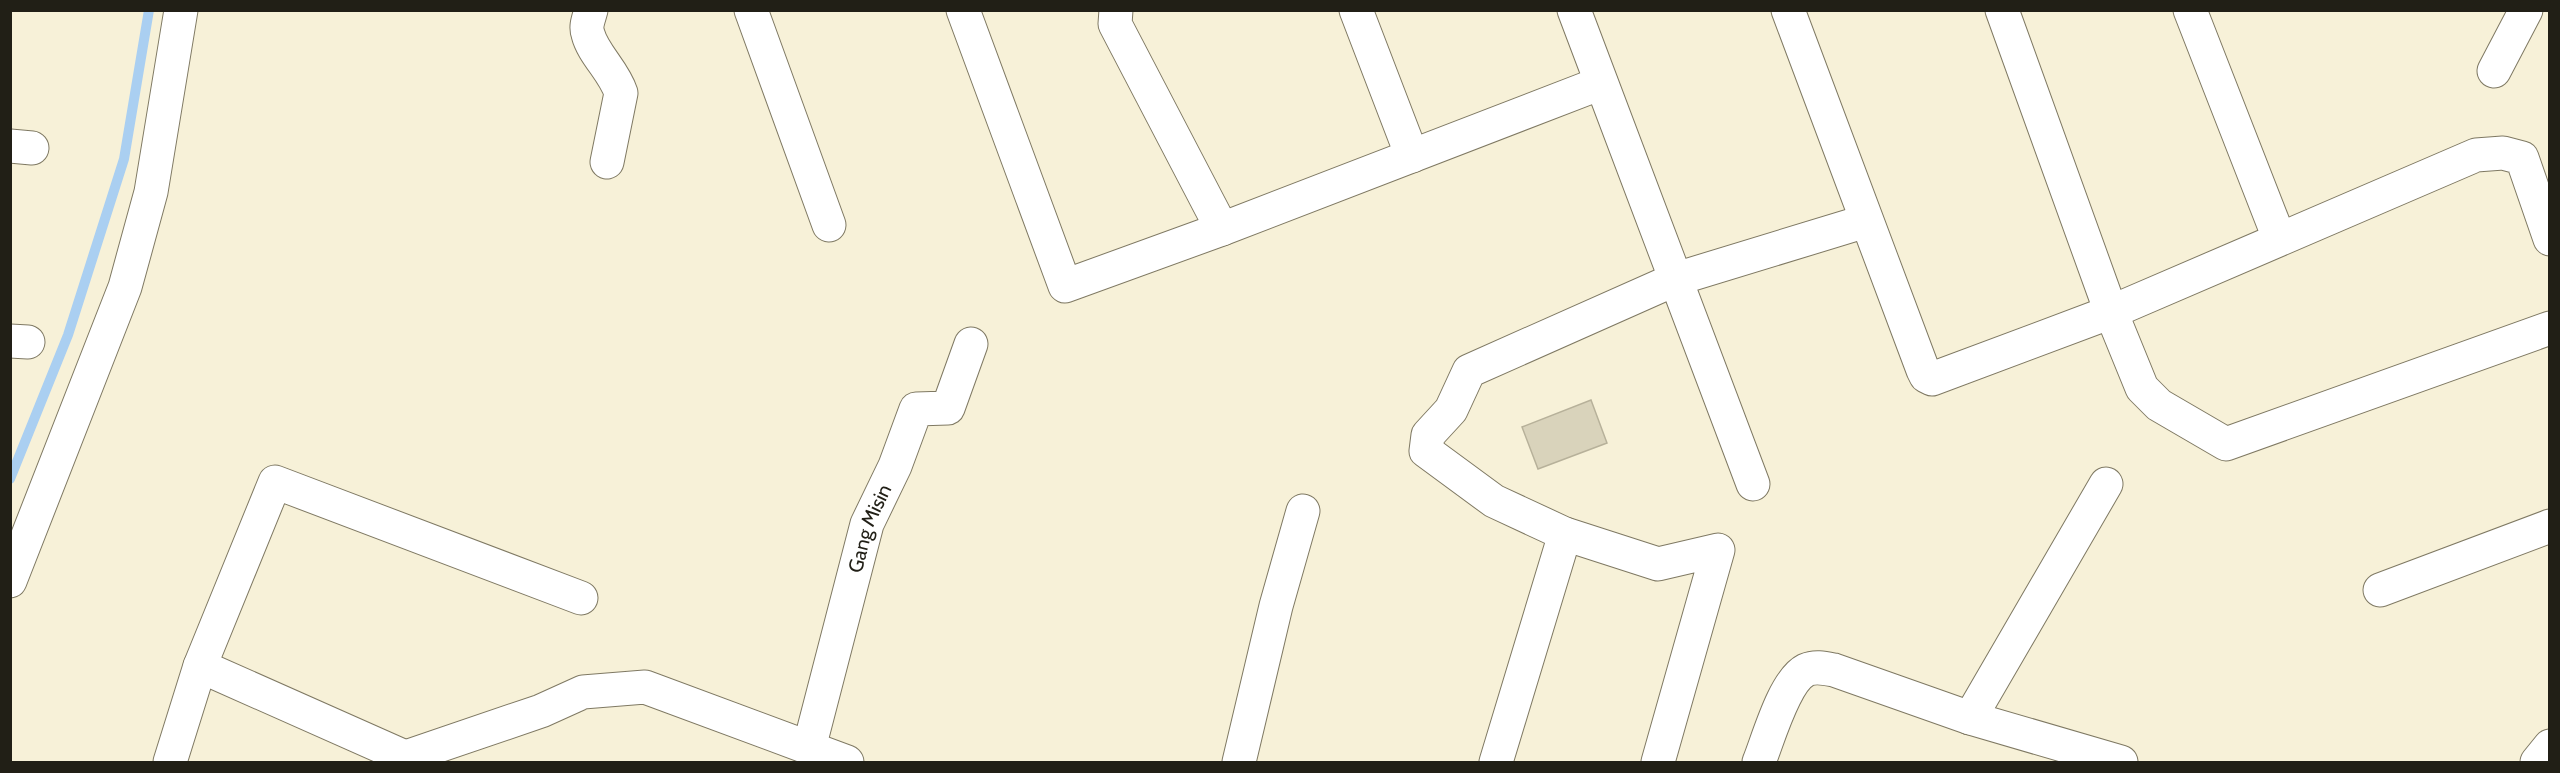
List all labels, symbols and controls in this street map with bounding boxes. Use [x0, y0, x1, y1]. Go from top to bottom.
street label: Gang Misin [843, 480, 896, 575]

